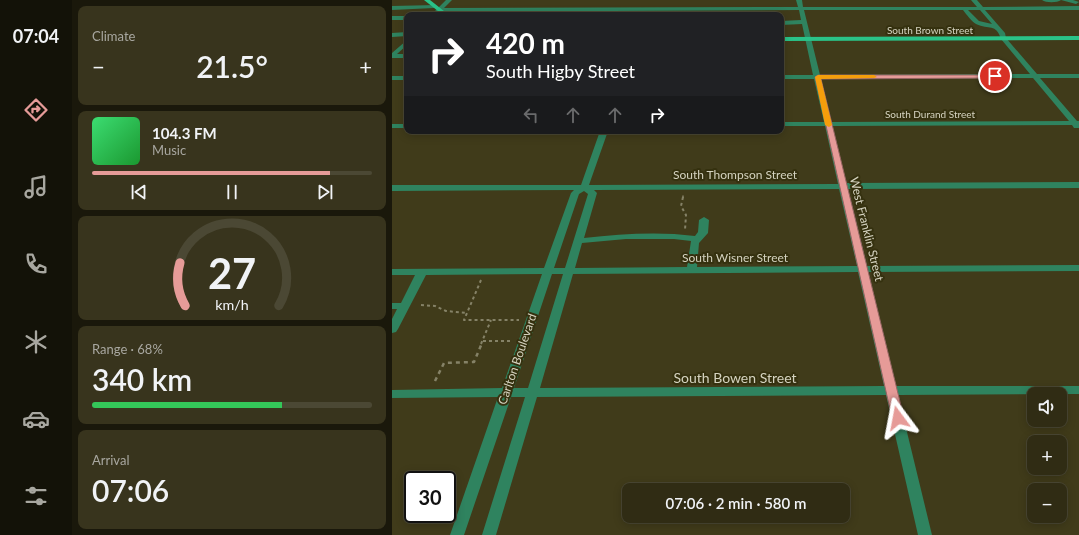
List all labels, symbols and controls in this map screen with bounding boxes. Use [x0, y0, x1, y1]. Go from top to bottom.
street label: South Brown Street [887, 24, 973, 36]
text: 07:04 [13, 25, 59, 47]
text: 420 m [486, 26, 565, 60]
text: Climate [92, 28, 135, 44]
icon: right [420, 28, 472, 80]
text: 21.5° [196, 48, 268, 84]
text: − [92, 53, 105, 80]
text: + [359, 53, 372, 80]
pin [978, 59, 1012, 93]
text: South Higby Street [486, 60, 635, 82]
icon: arrive [984, 65, 1006, 87]
icon: directions [22, 96, 50, 124]
icon: left [520, 104, 542, 126]
icon: ahead [562, 104, 584, 126]
icon: ahead [604, 104, 626, 126]
icon: right [646, 104, 668, 126]
street label: South Durand Street [885, 108, 975, 120]
text: 104.3 FM [152, 124, 217, 142]
text: Music [152, 142, 186, 158]
street label: South Thompson Street [673, 167, 798, 182]
icon: music [22, 173, 50, 201]
street label: West Franklin Street [847, 175, 887, 283]
icon: previous [128, 181, 150, 203]
icon: pause [221, 181, 243, 203]
icon: next [314, 181, 336, 203]
text: 27 [208, 247, 256, 297]
icon: phone [22, 250, 50, 278]
street label: South Wisner Street [682, 250, 789, 265]
text: km/h [215, 295, 249, 312]
street label: Carlton Boulevard [494, 312, 540, 406]
icon: climate [22, 328, 50, 356]
text: Range · 68% [92, 341, 163, 357]
text: 340 km [92, 361, 192, 397]
street label: South Bowen Street [673, 369, 797, 386]
map controls [1027, 387, 1067, 523]
button: sound [1027, 387, 1067, 427]
position arrow [877, 397, 919, 439]
icon: car [22, 405, 50, 433]
button: + [1027, 435, 1067, 475]
text: Arrival [92, 452, 129, 468]
speed limit sign: 30 [404, 471, 456, 523]
text: 07:06 [92, 472, 169, 508]
icon: filters [22, 482, 50, 510]
button: − [1027, 483, 1067, 523]
text: 07:06 · 2 min · 580 m [666, 494, 806, 512]

